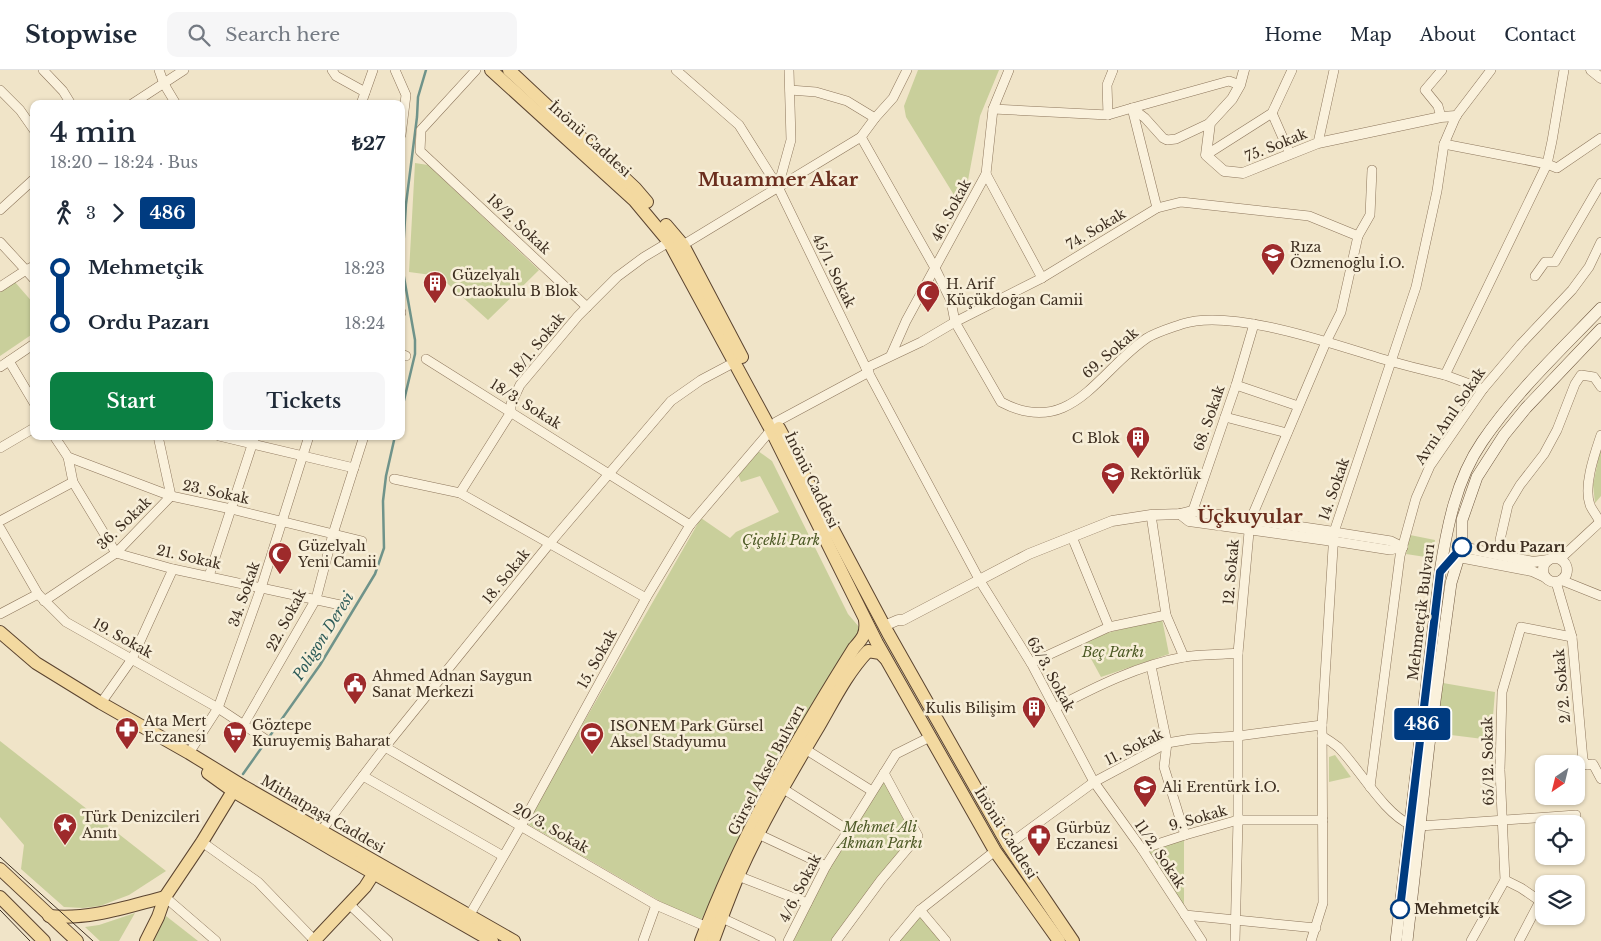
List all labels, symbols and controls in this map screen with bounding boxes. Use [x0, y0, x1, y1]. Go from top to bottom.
search box [167, 12, 517, 57]
text: Stopwise [25, 20, 137, 49]
icon: search [185, 21, 213, 49]
text: Search here [225, 23, 340, 46]
text: Home [1264, 24, 1322, 46]
text: Map [1350, 24, 1392, 46]
text: About [1420, 24, 1476, 46]
text: Contact [1504, 24, 1576, 46]
street label: İnönü Caddesi [545, 97, 635, 181]
text: 4 min [50, 115, 136, 150]
street label: 75. Sokak [1242, 124, 1310, 166]
text: ₺27 [352, 132, 385, 155]
text: 18:20 – 18:24 · Bus [50, 152, 198, 172]
district label: Muammer Akar [698, 168, 859, 191]
street label: 46. Sokak [927, 175, 975, 244]
street label: 18/2. Sokak [483, 190, 555, 258]
icon: walk [50, 199, 78, 227]
icon: forward [104, 199, 132, 227]
text: 486 [150, 202, 185, 224]
text: 3 [86, 203, 96, 223]
street label: 74. Sokak [1063, 204, 1129, 254]
street label: 45/1. Sokak [808, 231, 860, 311]
place label: Rıza Özmenoğlu İ.O. [1290, 238, 1405, 272]
school or university icon: Rıza Özmenoğlu İ.O. [1260, 242, 1286, 276]
text: Mehmetçik [88, 256, 204, 279]
text: 18:23 [344, 258, 385, 278]
place label: Güzelyalı Ortaokulu B Blok [452, 266, 578, 300]
building icon: Güzelyalı Ortaokulu B Blok [422, 270, 448, 304]
place label: H. Arif Küçükdoğan Camii [946, 275, 1083, 309]
mosque icon: H. Arif Küçükdoğan Camii [915, 279, 941, 313]
street label: 18/1. Sokak [505, 309, 569, 381]
text: Ordu Pazarı [88, 311, 209, 334]
text: 18:24 [344, 313, 385, 333]
street label: 69. Sokak [1078, 323, 1142, 382]
street label: Avni Anıl Sokak [1410, 364, 1489, 469]
button: Start [50, 372, 213, 430]
button: Tickets [223, 372, 385, 430]
street label: 18/3. Sokak [487, 375, 565, 433]
street label: 68. Sokak [1189, 382, 1229, 453]
building icon: C Blok [1125, 425, 1151, 459]
street label: İnönü Caddesi [781, 429, 843, 531]
place label: C Blok [1072, 429, 1120, 447]
street label: 14. Sokak [1315, 455, 1353, 523]
school or university icon: Rektörlük [1100, 461, 1126, 495]
place label: Rektörlük [1130, 465, 1202, 483]
street label: 23. Sokak [181, 476, 252, 508]
street label: 36. Sokak [93, 492, 155, 553]
district label: Üçkuyular [1197, 505, 1303, 528]
park label: Çiçekli Park [742, 531, 820, 549]
place label: Güzelyalı Yeni Camii [297, 537, 377, 571]
marker: Ordu Pazarı [1452, 537, 1472, 557]
street label: 12. Sokak [1219, 538, 1243, 606]
place label: Ordu Pazarı [1476, 538, 1565, 556]
street label: 21. Sokak [155, 541, 223, 573]
mosque icon: Güzelyalı Yeni Camii [267, 541, 293, 575]
street label: Mehmetçik Bulvarı [1404, 542, 1438, 681]
street label: 18. Sokak [478, 545, 534, 607]
street label: 34. Sokak [224, 559, 264, 629]
street label: 22. Sokak [262, 585, 310, 654]
water label: Poligon Deresi [288, 588, 358, 684]
street label: 19. Sokak [90, 614, 156, 662]
street label: 15. Sokak [573, 626, 621, 692]
street label: 65/3. Sokak [1023, 633, 1079, 715]
park label: Beç Parkı [1081, 643, 1144, 661]
street label: 2/2. Sokak [1550, 648, 1574, 724]
place label: Ahmed Adnan Saygun Sanat Merkezi [371, 667, 532, 701]
public building icon: Ahmed Adnan Saygun Sanat Merkezi [342, 671, 368, 705]
building icon: Kulis Bilişim [1021, 695, 1047, 729]
place label: Kulis Bilişim [925, 699, 1016, 717]
street label: Gürsel Aksel Bulvarı [724, 702, 808, 838]
line badge: 486 [1393, 708, 1451, 740]
place label: Ata Mert Eczanesi [143, 712, 207, 746]
text: 486 [1404, 713, 1440, 735]
pharmacy icon: Ata Mert Eczanesi [114, 716, 140, 750]
place label: Göztepe Kuruyemiş Baharat [252, 716, 391, 750]
street label: 65/12. Sokak [1478, 716, 1498, 806]
place label: ISONEM Park Gürsel Aksel Stadyumu [609, 717, 764, 751]
supermarket icon: Göztepe Kuruyemiş Baharat [222, 720, 248, 754]
sports icon: ISONEM Park Gürsel Aksel Stadyumu [579, 721, 605, 755]
street label: 11. Sokak [1102, 724, 1167, 769]
north arrow [1535, 755, 1585, 805]
map controls [1535, 755, 1585, 925]
street label: Mithatpaşa Caddesi [258, 771, 388, 857]
school or university icon: Ali Erentürk İ.O. [1132, 774, 1158, 808]
place label: Ali Erentürk İ.O. [1161, 778, 1280, 796]
street label: İnönü Caddesi [971, 784, 1041, 882]
street label: 20/3. Sokak [510, 799, 592, 857]
street label: 9. Sokak [1167, 801, 1229, 835]
place label: Türk Denizcileri Anıtı [81, 808, 200, 842]
place icon: Türk Denizcileri Anıtı [52, 812, 78, 846]
button: locate [1535, 815, 1585, 865]
street label: 11/2. Sokak [1131, 816, 1190, 892]
park label: Mehmet Ali Akman Parkı [835, 818, 923, 852]
place label: Gürbüz Eczanesi [1056, 819, 1118, 853]
pharmacy icon: Gürbüz Eczanesi [1026, 823, 1052, 857]
street label: 4/6. Sokak [775, 850, 825, 925]
button: layers [1535, 875, 1585, 925]
marker: Mehmetçik [1390, 899, 1410, 919]
place label: Mehmetçik [1414, 900, 1500, 918]

